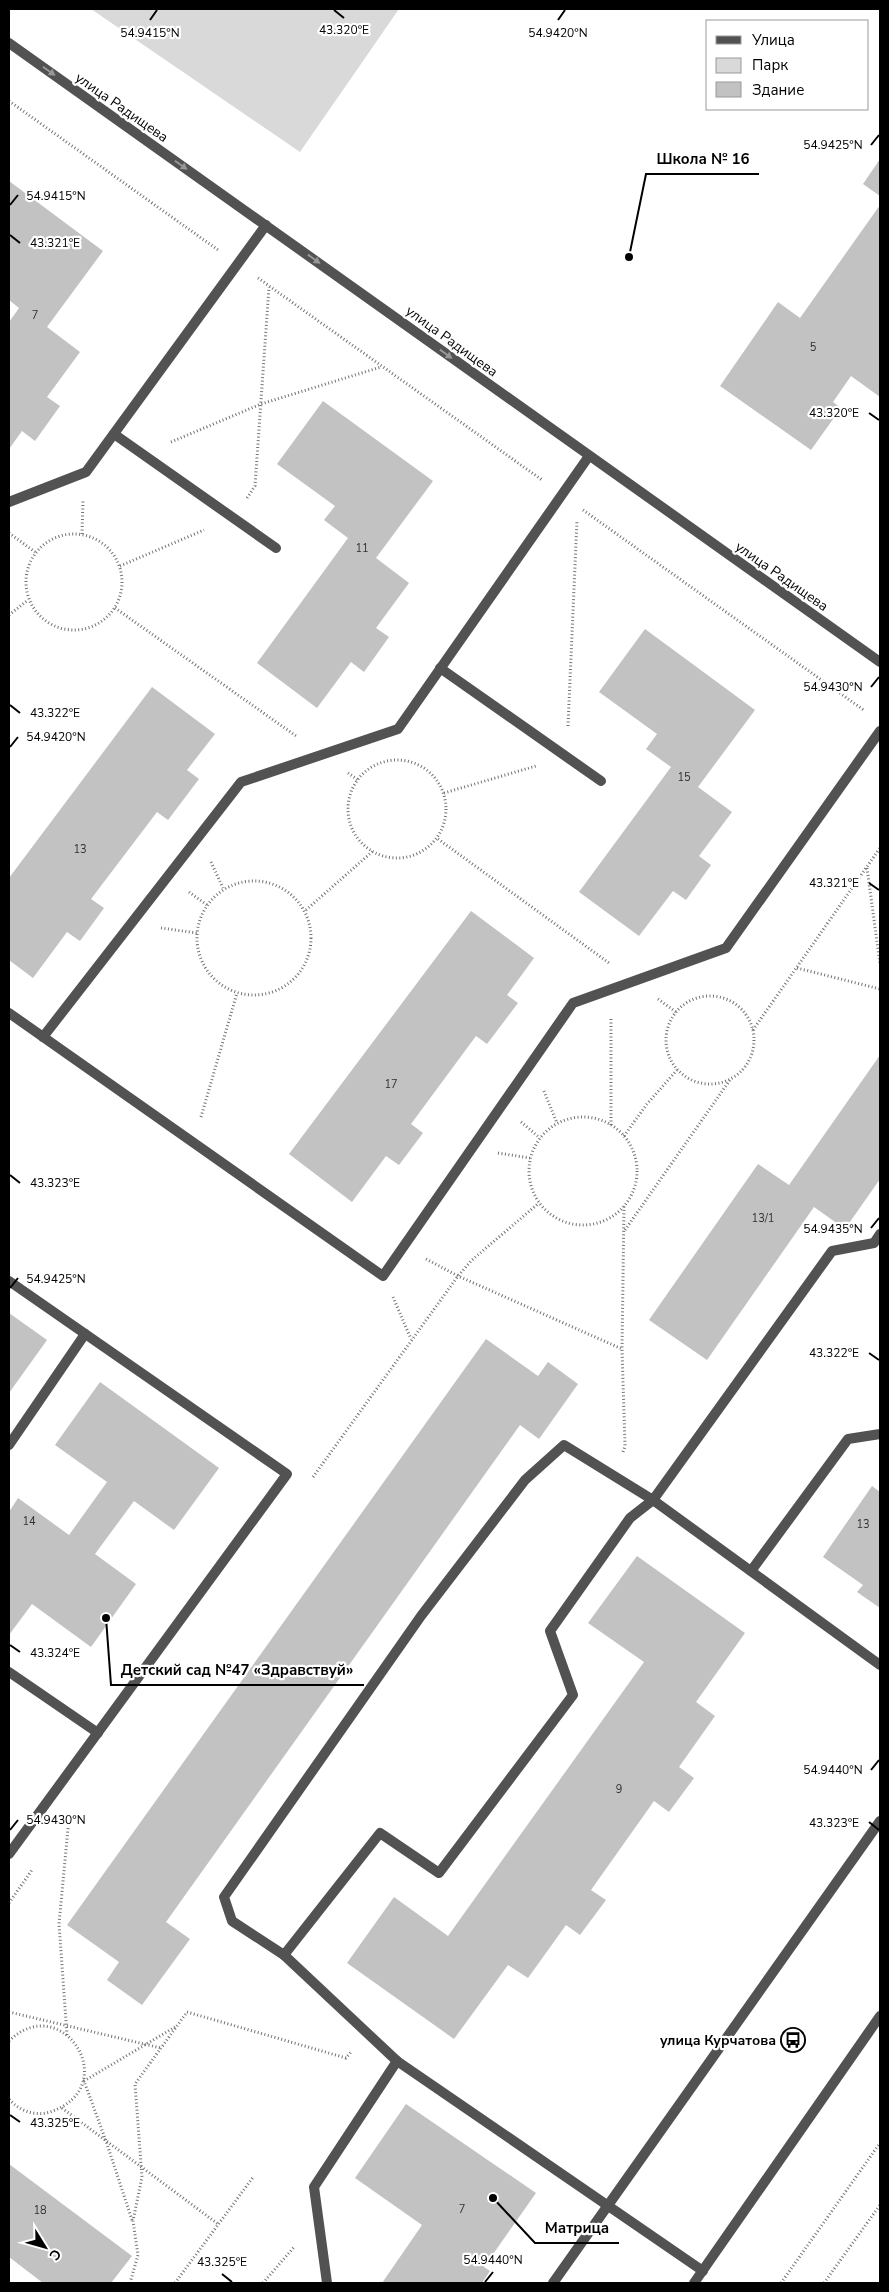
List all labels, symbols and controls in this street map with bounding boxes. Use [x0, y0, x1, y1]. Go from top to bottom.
legend [706, 20, 869, 110]
text: 43.320°E [319, 22, 369, 38]
text: 54.9415°N [120, 25, 180, 41]
text: 54.9420°N [528, 25, 588, 41]
text: Улица [751, 30, 795, 50]
text: Парк [752, 55, 788, 75]
one-way arrow [42, 66, 55, 76]
street label: улица Радищева [71, 68, 172, 147]
text: Здание [752, 80, 804, 100]
text: 54.9425°N [803, 137, 863, 153]
callout: Школа № 16 [646, 144, 759, 174]
text: Школа № 16 [656, 149, 750, 169]
one-way arrow [174, 160, 188, 170]
text: 54.9415°N [26, 188, 86, 204]
text: 43.321°E [30, 235, 80, 251]
one-way arrow [307, 254, 320, 264]
street label: улица Радищева [402, 301, 502, 381]
house number: 7 [32, 308, 38, 323]
house number: 5 [810, 340, 817, 355]
one-way arrow [439, 349, 453, 359]
text: 43.320°E [809, 405, 859, 421]
street label: улица Радищева [731, 537, 832, 616]
house number: 11 [355, 541, 369, 556]
text: 54.9430°N [803, 679, 863, 695]
text: 43.322°E [30, 705, 80, 721]
text: 54.9420°N [26, 729, 86, 745]
house number: 15 [677, 770, 691, 785]
house number: 13 [73, 842, 87, 857]
text: 43.321°E [809, 875, 859, 891]
house number: 17 [384, 1077, 398, 1092]
text: 43.323°E [30, 1175, 80, 1191]
house number: 13/1 [752, 1211, 774, 1226]
text: 54.9435°N [803, 1221, 863, 1237]
text: 54.9425°N [26, 1271, 86, 1287]
text: 43.322°E [809, 1345, 859, 1361]
house number: 14 [22, 1514, 36, 1529]
house number: 13 [856, 1517, 870, 1532]
text: 43.324°E [30, 1645, 80, 1661]
callout: Детский сад №47 «Здравствуй» [111, 1655, 364, 1685]
text: Детский сад №47 «Здравствуй» [121, 1660, 353, 1680]
text: 54.9440°N [803, 1762, 863, 1778]
house number: 9 [616, 1782, 622, 1797]
text: 54.9430°N [26, 1812, 86, 1828]
text: 43.323°E [809, 1815, 859, 1831]
bus stop icon: улица Курчатова [780, 2027, 806, 2053]
place label: улица Курчатова [660, 2031, 776, 2050]
text: 43.325°E [30, 2115, 80, 2131]
house number: 7 [459, 2202, 465, 2217]
house number: 18 [33, 2203, 47, 2218]
callout: Матрица [535, 2213, 619, 2243]
text: Матрица [545, 2218, 609, 2238]
north arrow [20, 2222, 70, 2272]
text: С [44, 2245, 65, 2264]
text: 54.9440°N [463, 2252, 523, 2268]
text: 43.325°E [197, 2254, 247, 2270]

